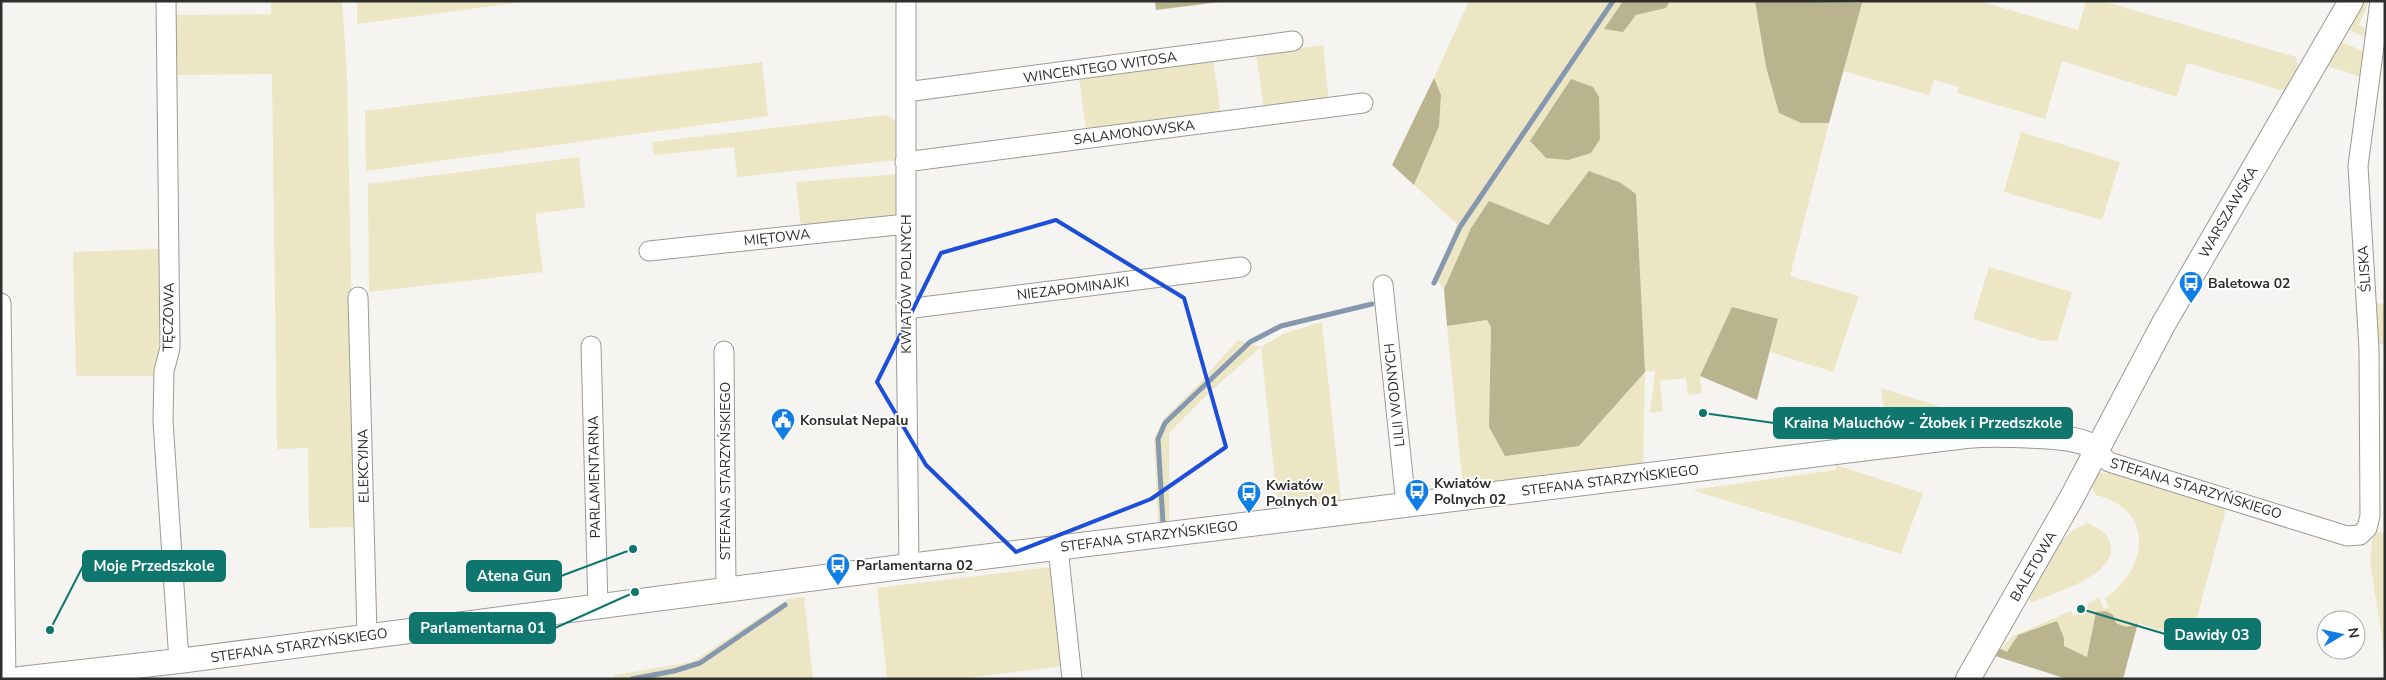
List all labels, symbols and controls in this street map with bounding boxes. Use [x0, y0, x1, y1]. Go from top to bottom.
street label: WINCENTEGO WITOSA [1022, 47, 1178, 88]
street label: SALAMONOWSKA [1072, 116, 1196, 149]
street label: WARSZAWSKA [2195, 163, 2262, 261]
street label: KWIATÓW POLNYCH [897, 214, 916, 354]
street label: MIĘTOWA [743, 225, 811, 250]
street label: ŚLISKA [2353, 245, 2376, 293]
bus stop icon: Baletowa 02 [2178, 270, 2204, 304]
street label: NIEZAPOMINAJKI [1016, 272, 1130, 305]
place label: Baletowa 02 [2208, 274, 2291, 293]
street label: TĘCZOWA [158, 282, 179, 352]
street label: LILII WODNYCH [1380, 342, 1409, 448]
street label: STEFANA STARZYŃSKIEGO [716, 382, 735, 560]
public building icon: Konsulat Nepalu [770, 407, 796, 441]
callout: Kraina Maluchów - Żłobek i Przedszkole [1774, 408, 2072, 438]
place label: Konsulat Nepalu [800, 411, 908, 430]
text: Kraina Maluchów - Żłobek i Przedszkole [1784, 413, 2062, 433]
street label: PARLAMENTARNA [584, 415, 605, 539]
street label: ELEKCYJNA [353, 429, 374, 503]
street label: STEFANA STARZYŃSKIEGO [2108, 453, 2284, 524]
street label: STEFANA STARZYŃSKIEGO [1520, 460, 1700, 501]
place label: Kwiatów Polnych 02 [1434, 474, 1506, 509]
place label: Kwiatów Polnych 01 [1266, 476, 1338, 511]
bus stop icon: Kwiatów Polnych 02 [1404, 478, 1430, 512]
bus stop icon: Kwiatów Polnych 01 [1236, 480, 1262, 514]
street label: STEFANA STARZYŃSKIEGO [1059, 516, 1239, 557]
street label: BALETOWA [2006, 528, 2061, 605]
callout: Moje Przedszkole [83, 551, 225, 581]
bus stop icon: Parlamentarna 02 [825, 552, 851, 586]
text: Moje Przedszkole [93, 556, 215, 576]
place label: Parlamentarna 02 [856, 556, 973, 575]
callout: Atena Gun [467, 561, 561, 591]
text: Atena Gun [477, 566, 551, 586]
north arrow [2316, 610, 2366, 660]
callout: Parlamentarna 01 [410, 613, 555, 643]
text: Parlamentarna 01 [420, 618, 546, 638]
callout: Dawidy 03 [2165, 619, 2260, 649]
street label: STEFANA STARZYŃSKIEGO [209, 624, 389, 667]
text: Dawidy 03 [2174, 625, 2250, 645]
text: N [2343, 626, 2364, 640]

